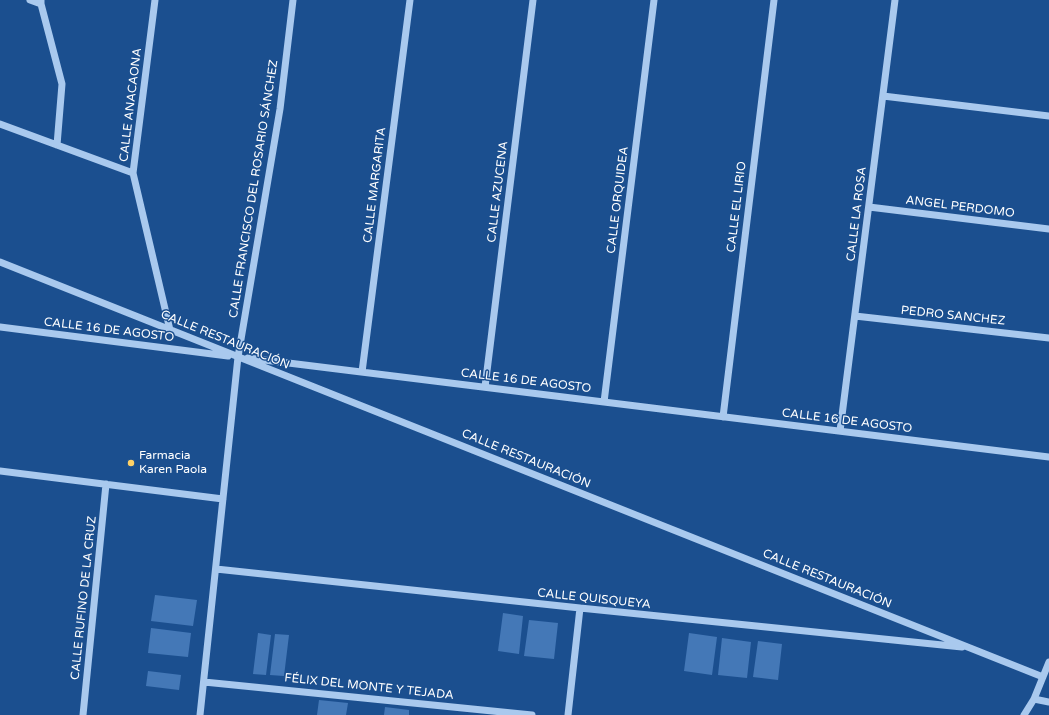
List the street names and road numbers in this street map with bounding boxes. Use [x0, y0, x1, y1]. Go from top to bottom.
street label: CALLE ANACAONA [117, 47, 145, 163]
street label: CALLE FRANCISCO DEL ROSARIO SÁNCHEZ [226, 59, 282, 319]
street label: CALLE MARGARITA [361, 126, 389, 244]
street label: CALLE AZUCENA [485, 140, 511, 244]
street label: CALLE ORQUIDEA [604, 145, 632, 255]
street label: CALLE EL LIRIO [724, 161, 750, 253]
street label: CALLE LA ROSA [844, 166, 870, 262]
street label: ANGEL PERDOMO [905, 193, 1015, 221]
street label: PEDRO SANCHEZ [900, 303, 1006, 329]
street label: CALLE RESTAURACIÓN [158, 307, 292, 373]
street label: CALLE 16 DE AGOSTO [43, 315, 175, 345]
street label: CALLE 16 DE AGOSTO [460, 366, 592, 396]
street label: CALLE 16 DE AGOSTO [781, 406, 913, 436]
street label: CALLE RESTAURACIÓN [459, 426, 593, 492]
street label: CALLE RUFINO DE LA CRUZ [68, 515, 100, 681]
street label: CALLE RESTAURACIÓN [760, 546, 894, 612]
street label: CALLE QUISQUEYA [537, 586, 651, 612]
street label: FÉLIX DEL MONTE Y TEJADA [284, 671, 454, 703]

